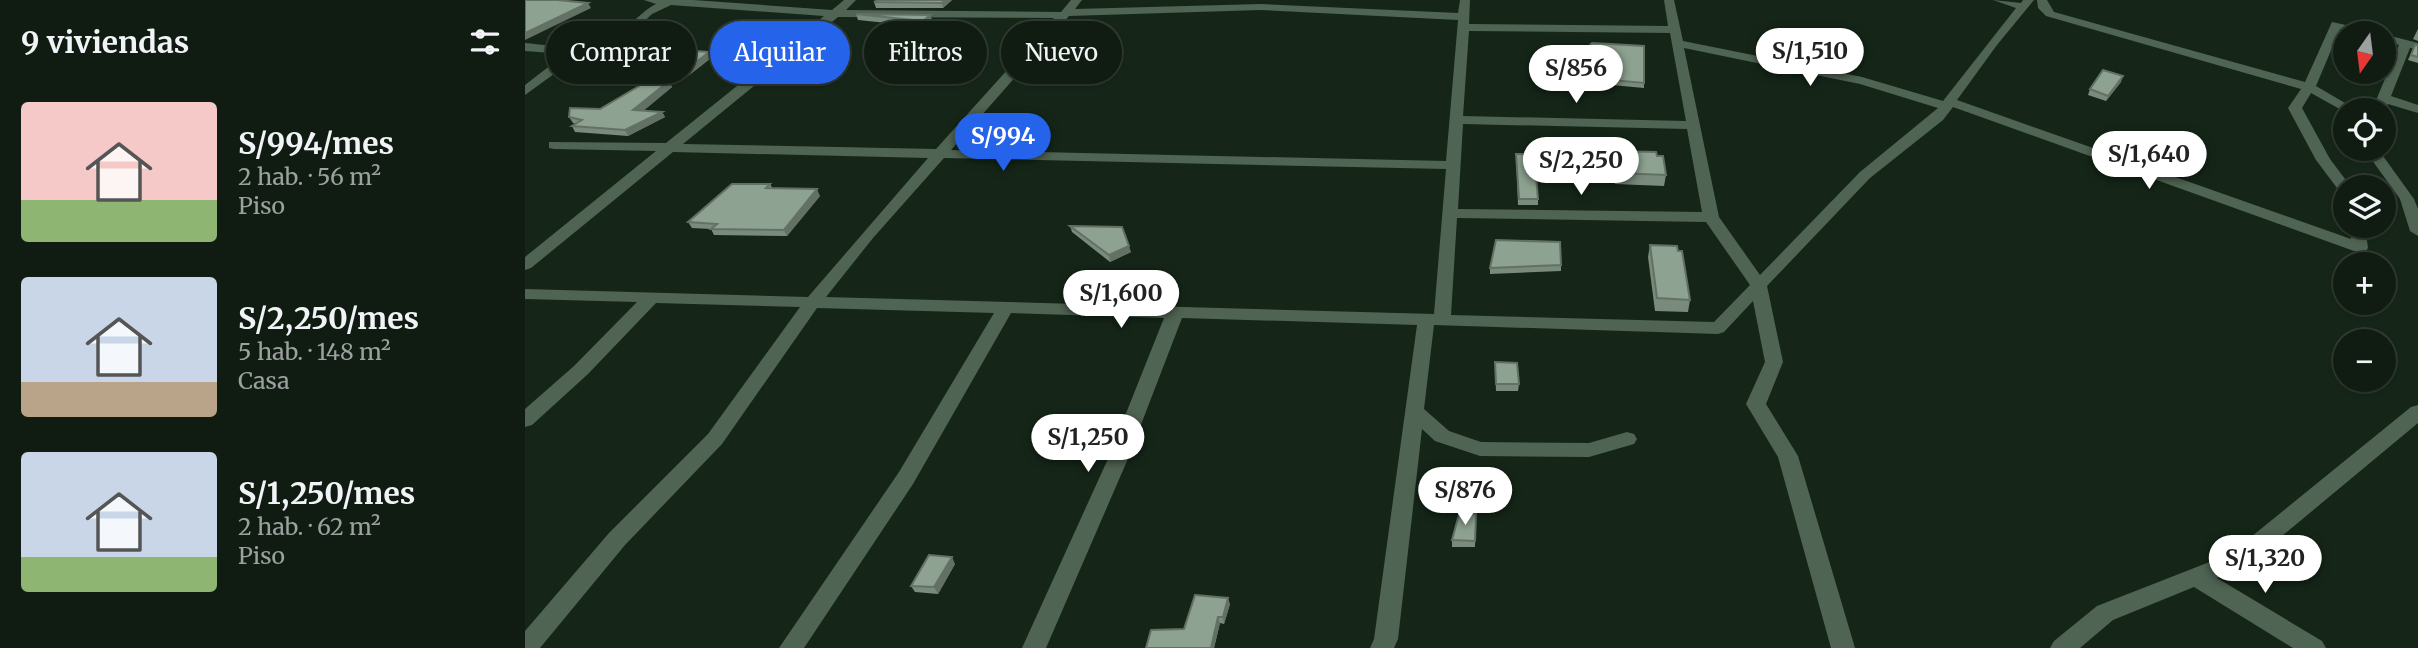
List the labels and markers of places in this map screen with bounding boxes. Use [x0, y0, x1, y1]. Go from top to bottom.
pin: S/1,510 [1745, 28, 1875, 88]
pin: S/856 [1527, 46, 1625, 105]
pin: S/994 [954, 114, 1052, 173]
pin: S/1,640 [2084, 132, 2214, 191]
pin: S/2,250 [1516, 138, 1646, 197]
pin: S/1,600 [1056, 270, 1186, 330]
pin: S/1,250 [1023, 414, 1153, 474]
pin: S/876 [1416, 468, 1514, 527]
pin: S/1,320 [2200, 536, 2330, 595]

